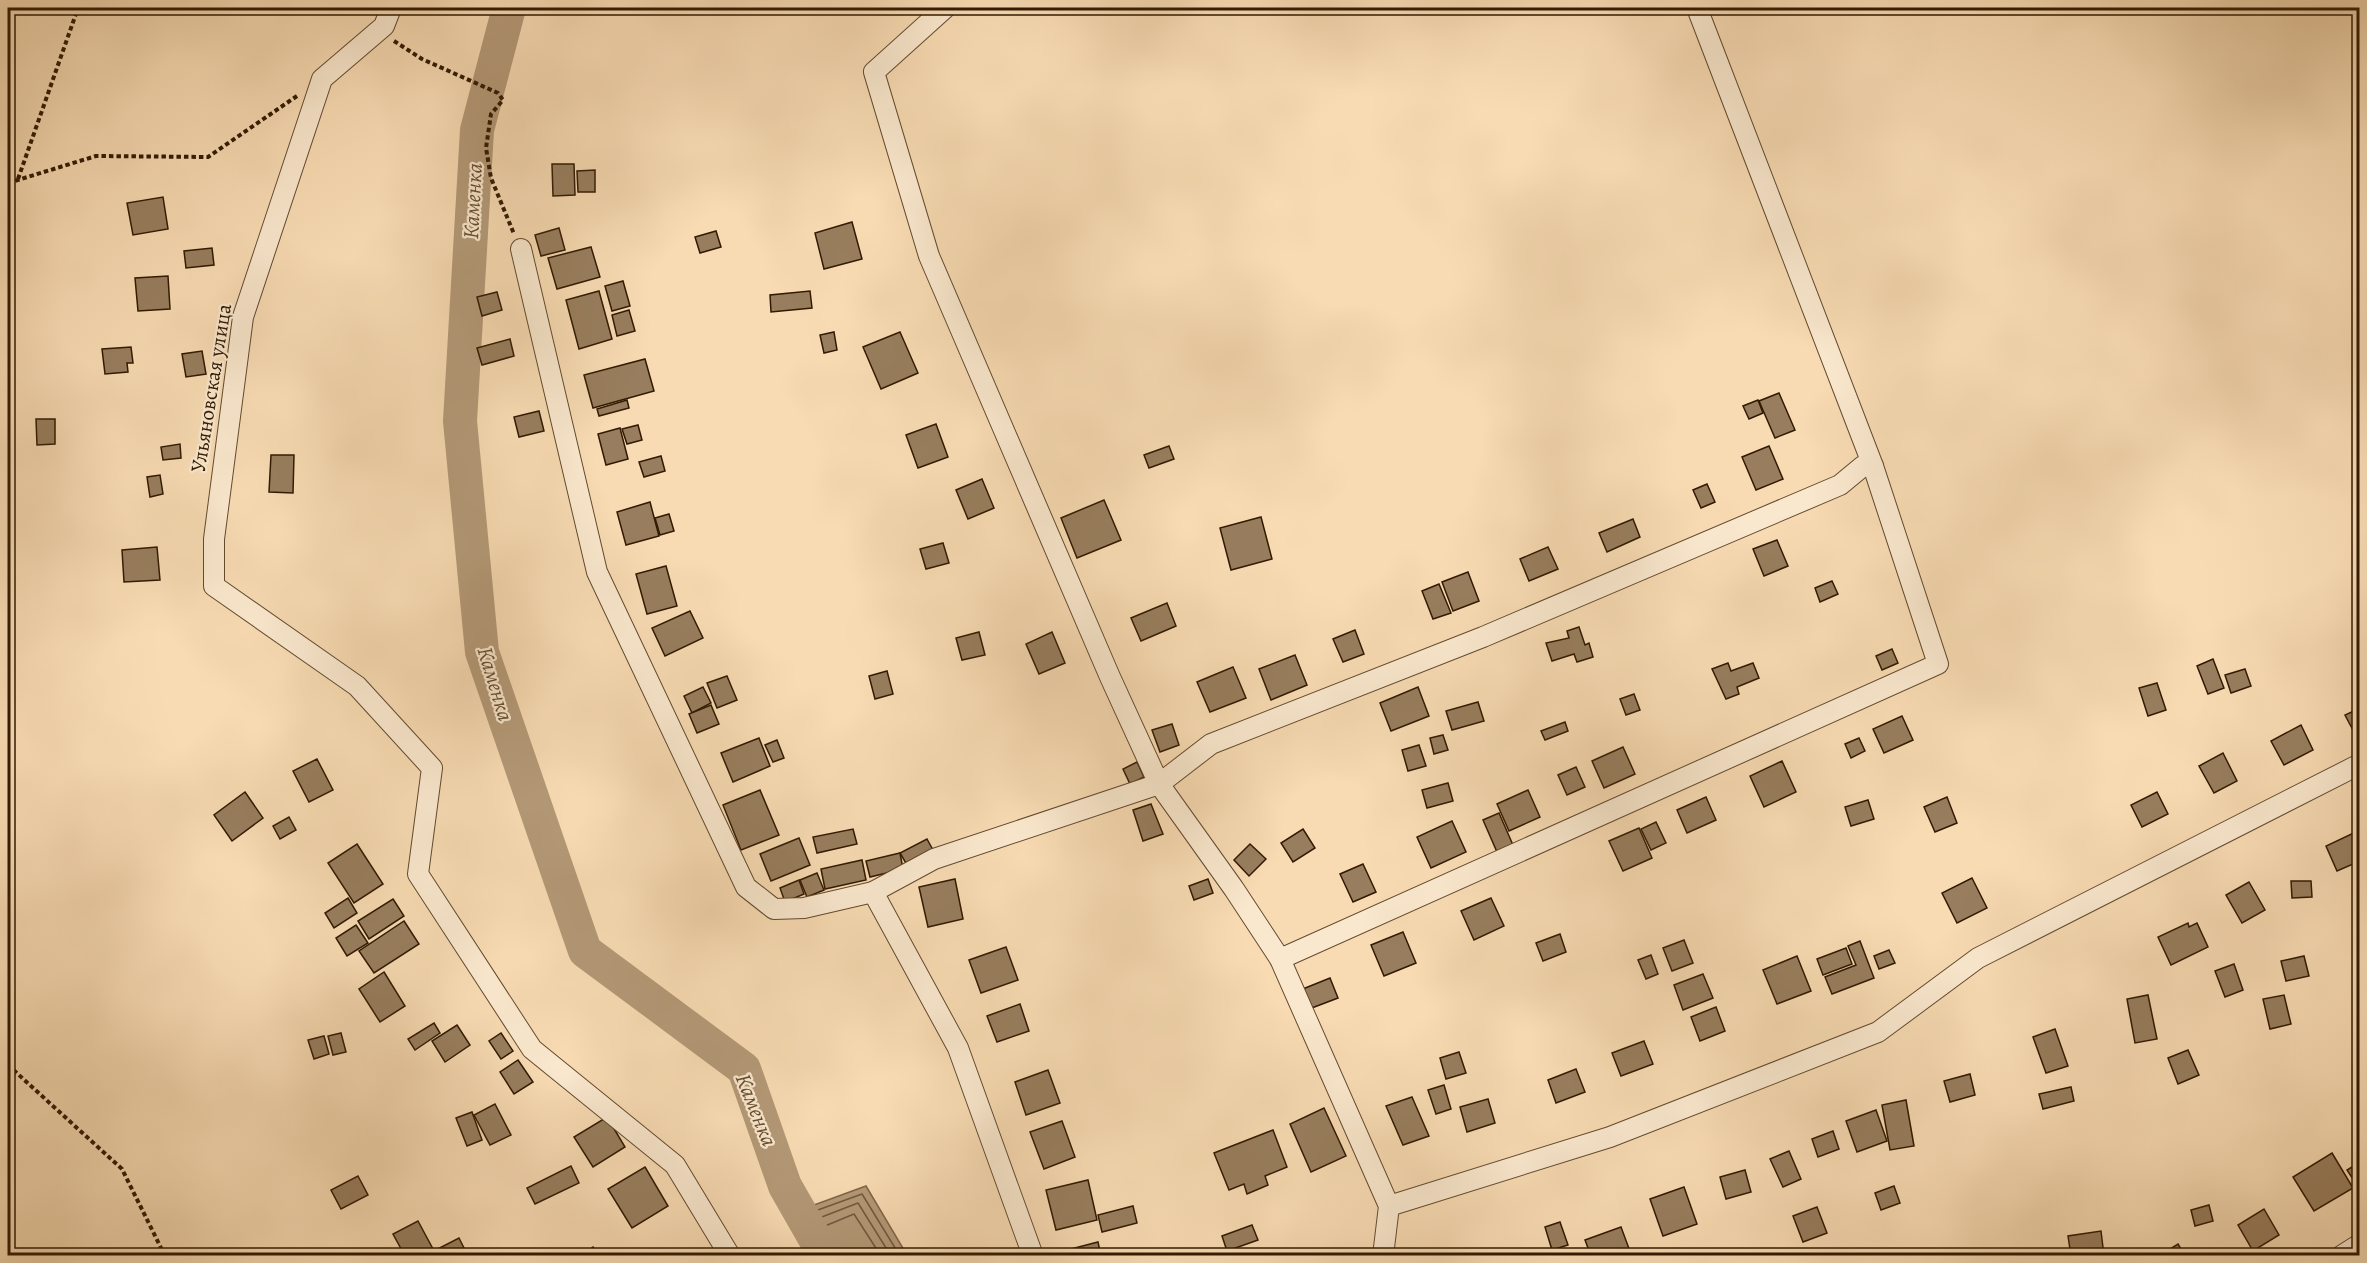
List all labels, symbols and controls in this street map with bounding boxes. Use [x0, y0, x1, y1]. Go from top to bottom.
water label: Каменка [456, 162, 490, 240]
street label: Ульяновская улица [184, 301, 238, 474]
water label: Каменка [469, 643, 521, 725]
water label: Каменка [728, 1069, 784, 1151]

